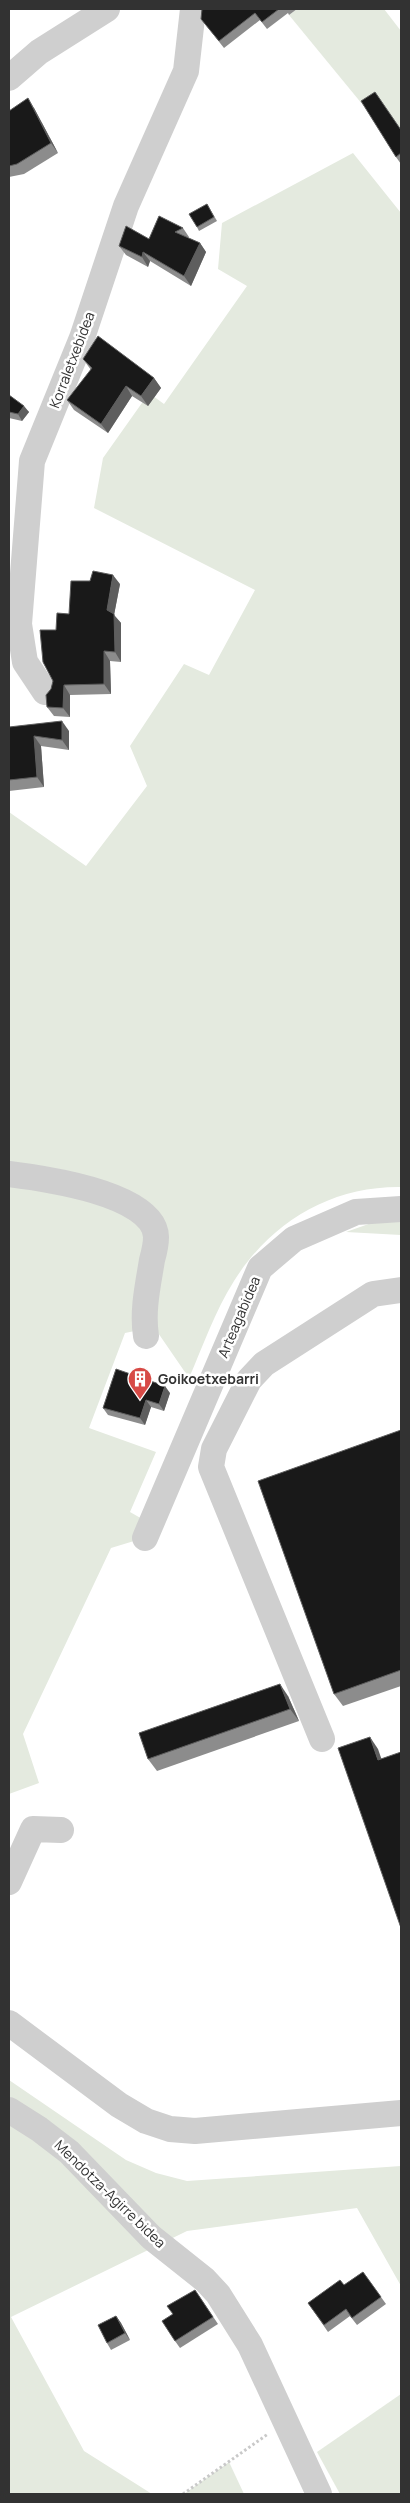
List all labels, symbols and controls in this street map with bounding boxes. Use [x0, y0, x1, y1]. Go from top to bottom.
street label: Korraletxebidea [44, 309, 99, 411]
street label: Arteagabidea [213, 1273, 264, 1360]
building icon: Goikoetxebarri [127, 1366, 153, 1400]
place label: Goikoetxebarri [158, 1369, 259, 1388]
street label: Mendotza-Agirre bidea [51, 2136, 170, 2252]

